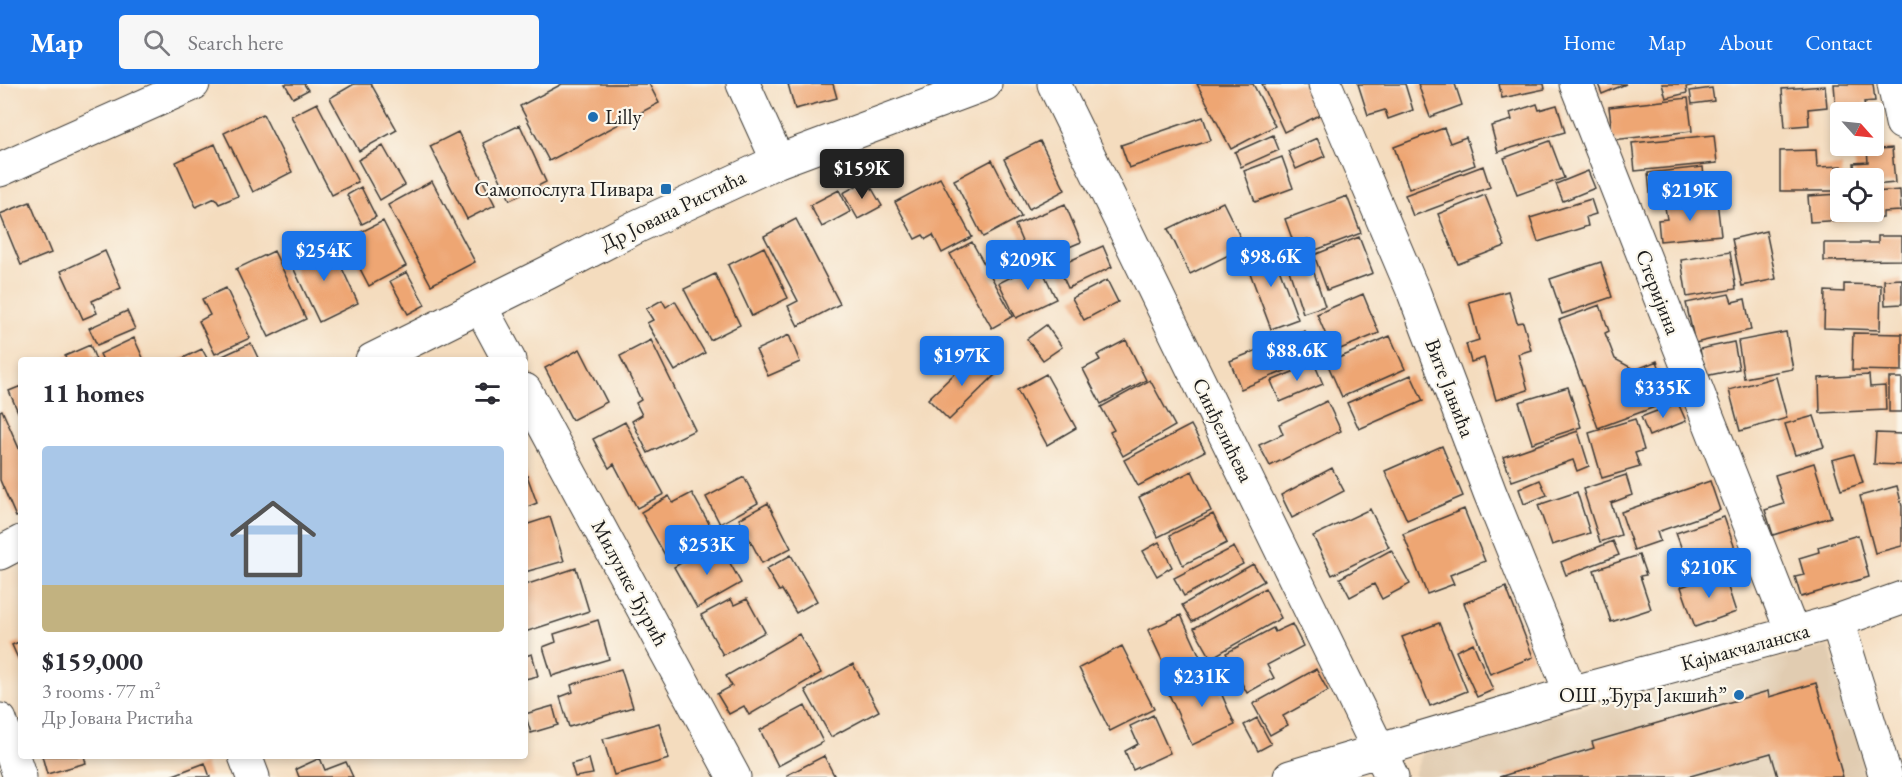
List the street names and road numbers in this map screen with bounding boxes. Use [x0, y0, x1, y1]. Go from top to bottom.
street label: Др Јована Ристића [596, 162, 750, 256]
street label: Стеријина [1630, 246, 1687, 339]
street label: Вите Јањића [1419, 335, 1482, 442]
street label: Синђелићева [1187, 373, 1261, 487]
street label: Милунке Ђурић [586, 515, 675, 651]
street label: Кајмакчаланска [1678, 616, 1813, 677]

